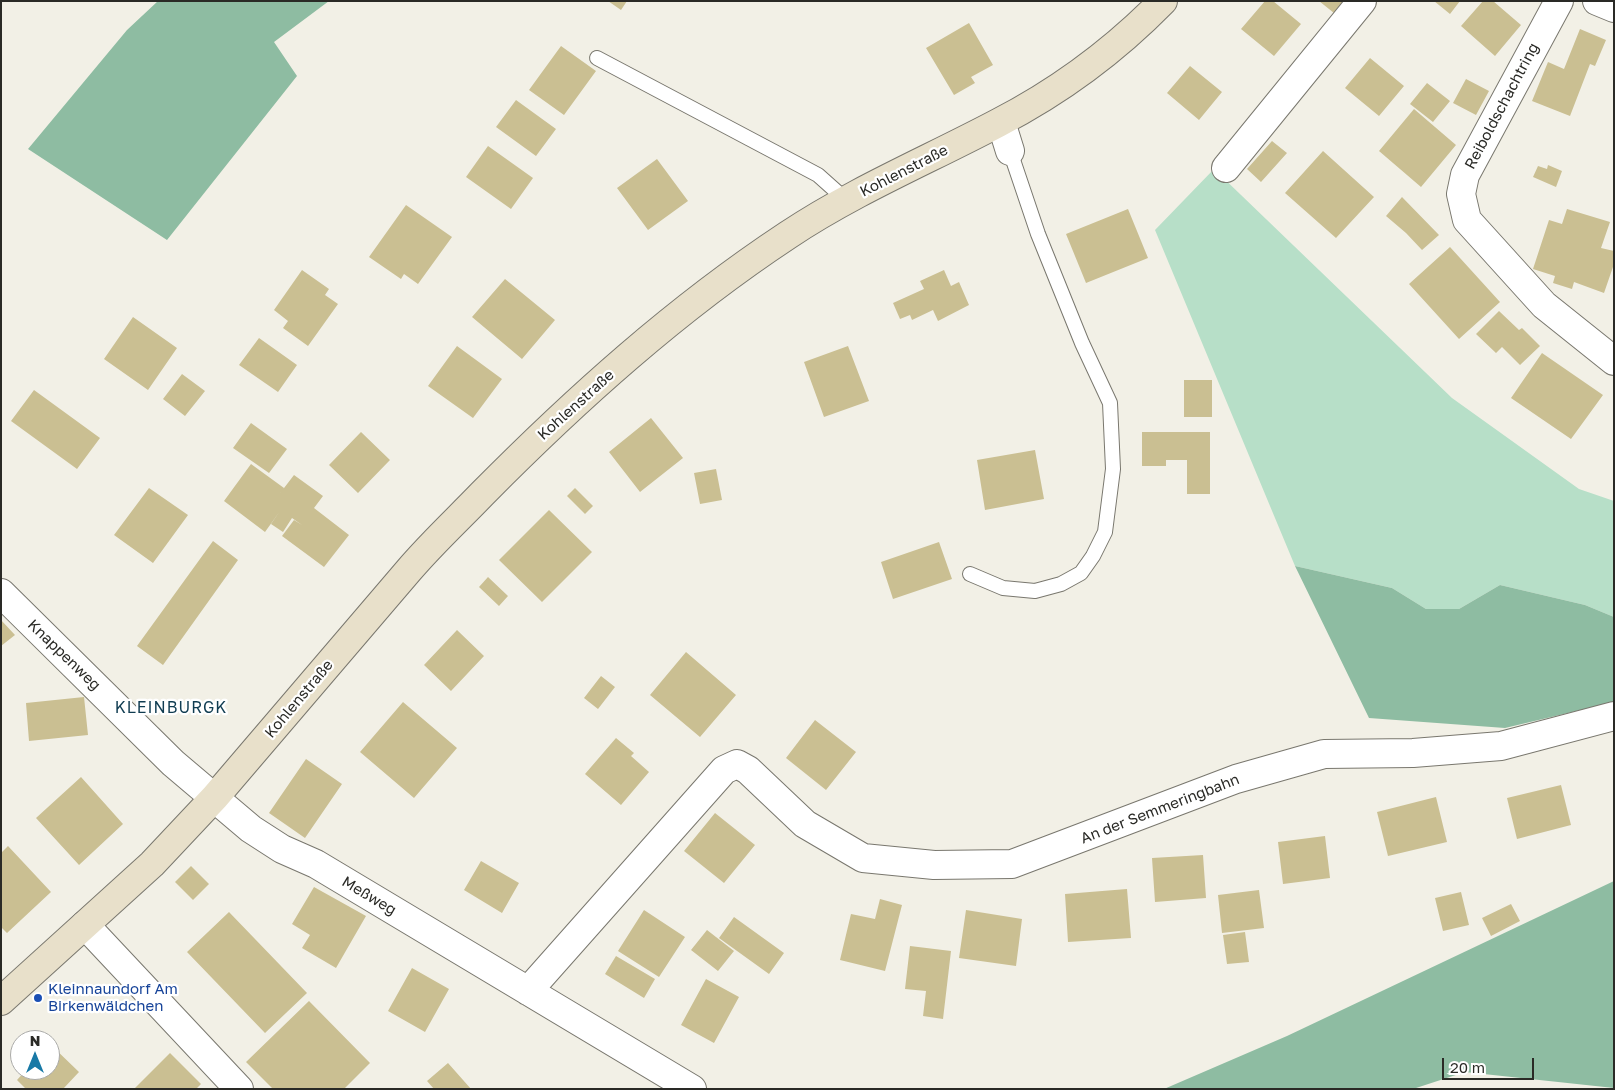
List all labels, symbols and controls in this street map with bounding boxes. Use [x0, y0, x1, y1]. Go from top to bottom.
street label: Reiboldschachtring [1461, 40, 1543, 172]
street label: Kohlenstraße [857, 141, 951, 201]
street label: Kohlenstraße [534, 366, 618, 444]
street label: Knappenweg [24, 616, 104, 694]
street label: Kohlenstraße [261, 656, 337, 742]
district label: KLEINBURGK [113, 698, 229, 718]
street label: An der Semmeringbahn [1078, 770, 1242, 848]
street label: Meßweg [339, 873, 399, 919]
place label: Kleinnaundorf Am Birkenwäldchen [48, 980, 178, 1015]
marker: Kleinnaundorf Am Birkenwäldchen [32, 992, 44, 1004]
north arrow [10, 1030, 60, 1080]
text: N [30, 1032, 40, 1049]
scale bar [1445, 1048, 1538, 1080]
text: 20 m [1450, 1058, 1485, 1076]

